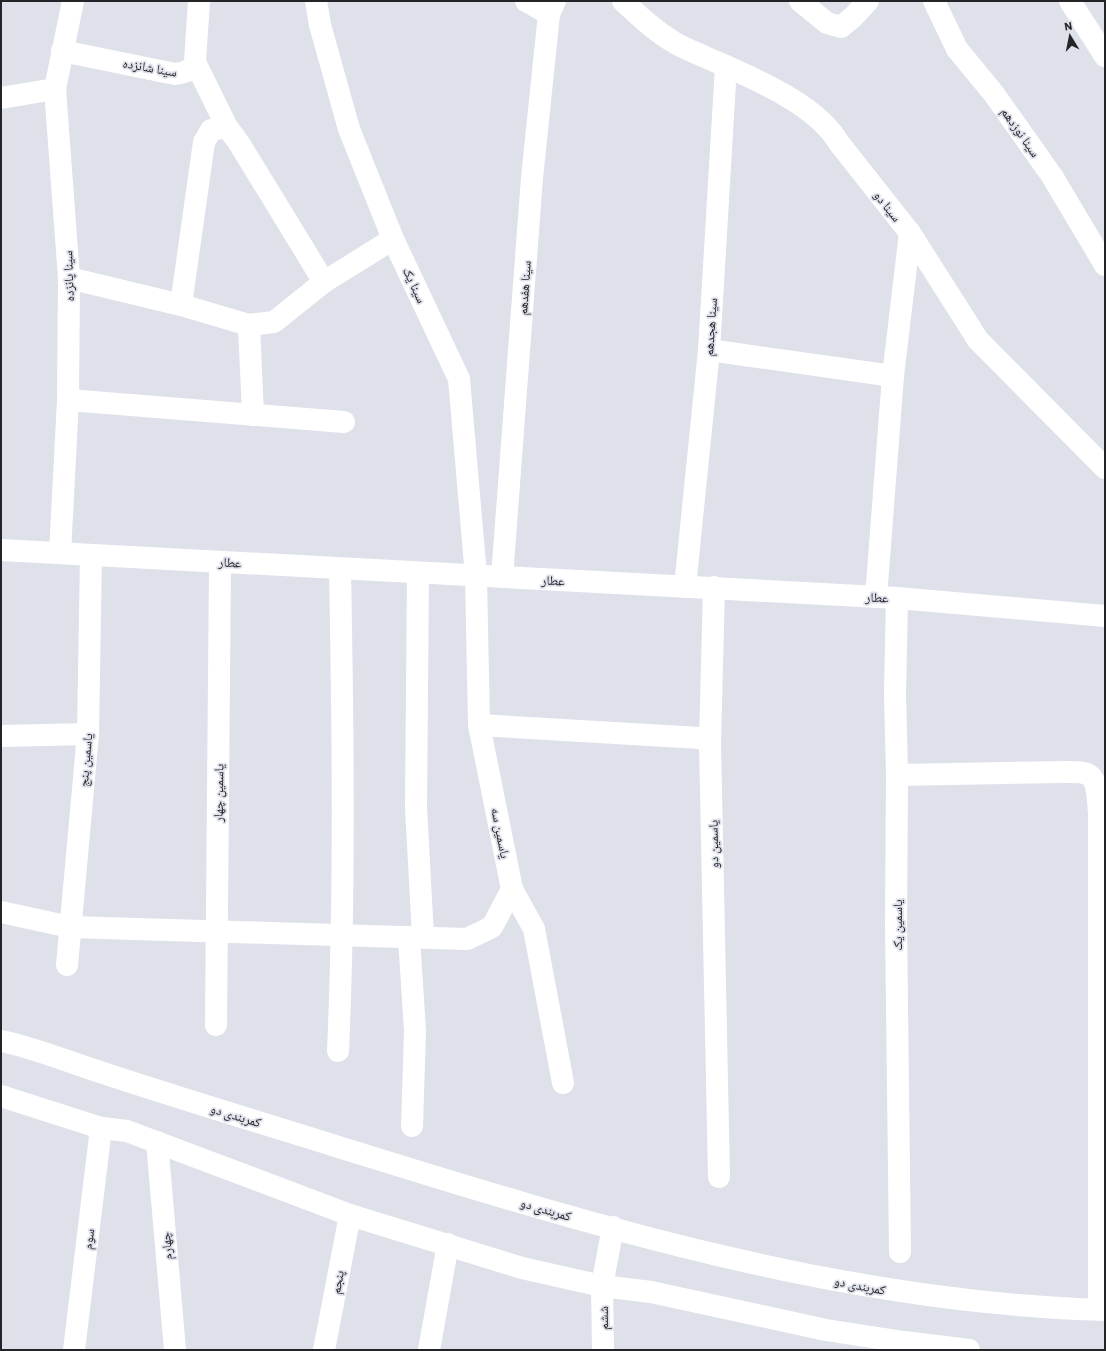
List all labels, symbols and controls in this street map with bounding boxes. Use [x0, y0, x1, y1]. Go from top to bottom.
north arrow [1050, 16, 1090, 56]
text: N [1063, 19, 1073, 34]
street label: سینا شانزده [121, 54, 178, 81]
street label: سینا نوزدهم [997, 104, 1044, 160]
street label: سینا دو [870, 187, 905, 225]
street label: سینا پانزده [59, 250, 78, 302]
street label: سینا هفدهم [514, 260, 535, 316]
street label: سینا یک [399, 264, 430, 306]
street label: سینا هجدهم [700, 297, 721, 357]
street label: عطار [217, 553, 242, 572]
street label: عطار [540, 571, 565, 590]
street label: عطار [864, 588, 889, 607]
street label: یاسمین پنج [75, 732, 97, 788]
street label: یاسمین چهار [209, 764, 228, 823]
street label: یاسمین سه [487, 806, 514, 860]
street label: یاسمین دو [705, 820, 722, 868]
street label: یاسمین یک [889, 899, 906, 951]
street label: کمربندی دو [208, 1100, 264, 1131]
street label: کمربندی دو [518, 1194, 574, 1225]
street label: سوم [79, 1228, 98, 1251]
street label: چهارم [157, 1231, 176, 1261]
street label: پنجم [327, 1269, 348, 1295]
street label: کمربندی دو [833, 1272, 888, 1299]
street label: ششم [595, 1306, 612, 1330]

